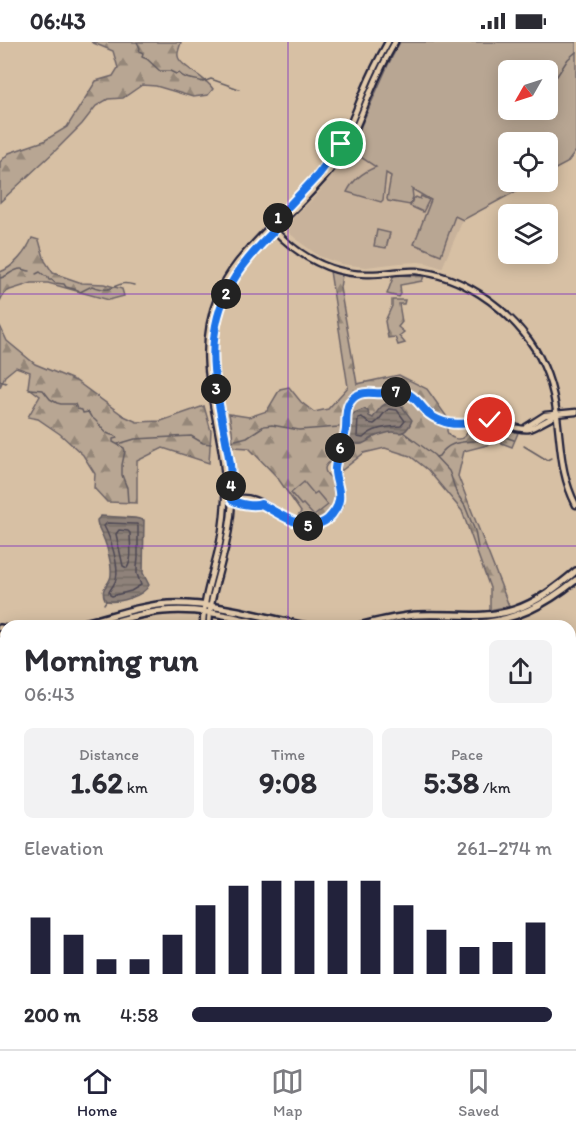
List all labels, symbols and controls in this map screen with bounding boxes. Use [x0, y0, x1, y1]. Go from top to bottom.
text: 06:43 [30, 8, 86, 35]
north arrow [498, 60, 558, 120]
map controls [498, 60, 558, 264]
pin [315, 118, 366, 169]
icon: arrive [324, 127, 357, 160]
button: locate [498, 132, 558, 192]
pin: 1 [263, 203, 293, 233]
button: layers [498, 204, 558, 264]
text: 1 [274, 208, 282, 227]
pin: 2 [211, 279, 241, 309]
text: 2 [222, 284, 230, 303]
pin: 3 [201, 374, 231, 404]
pin: 7 [381, 377, 411, 407]
text: 3 [212, 379, 220, 398]
text: 7 [392, 382, 400, 401]
pin [464, 394, 515, 445]
icon: check [473, 403, 506, 436]
pin: 6 [325, 433, 355, 463]
text: 6 [336, 438, 344, 457]
pin: 4 [216, 471, 246, 501]
text: 4 [226, 476, 236, 495]
pin: 5 [293, 511, 323, 541]
text: 5 [304, 516, 312, 535]
text: Morning run [24, 640, 199, 679]
button: share [489, 640, 552, 703]
text: 06:43 [24, 682, 75, 706]
text: Distance [79, 745, 139, 764]
text: Time [271, 745, 305, 764]
text: Pace [451, 745, 483, 764]
text: 1.62 [70, 764, 123, 801]
text: 9:08 [259, 764, 317, 801]
text: 5:38 [423, 764, 479, 801]
text: km [123, 778, 148, 797]
text: /km [479, 778, 511, 797]
text: Elevation [24, 836, 103, 860]
text: 261–274 m [457, 836, 552, 860]
text: 200 m [24, 1003, 80, 1027]
text: 4:58 [120, 1003, 158, 1027]
tab: Home [77, 1065, 117, 1120]
tab: Map [271, 1065, 304, 1120]
tab: Saved [458, 1065, 499, 1120]

